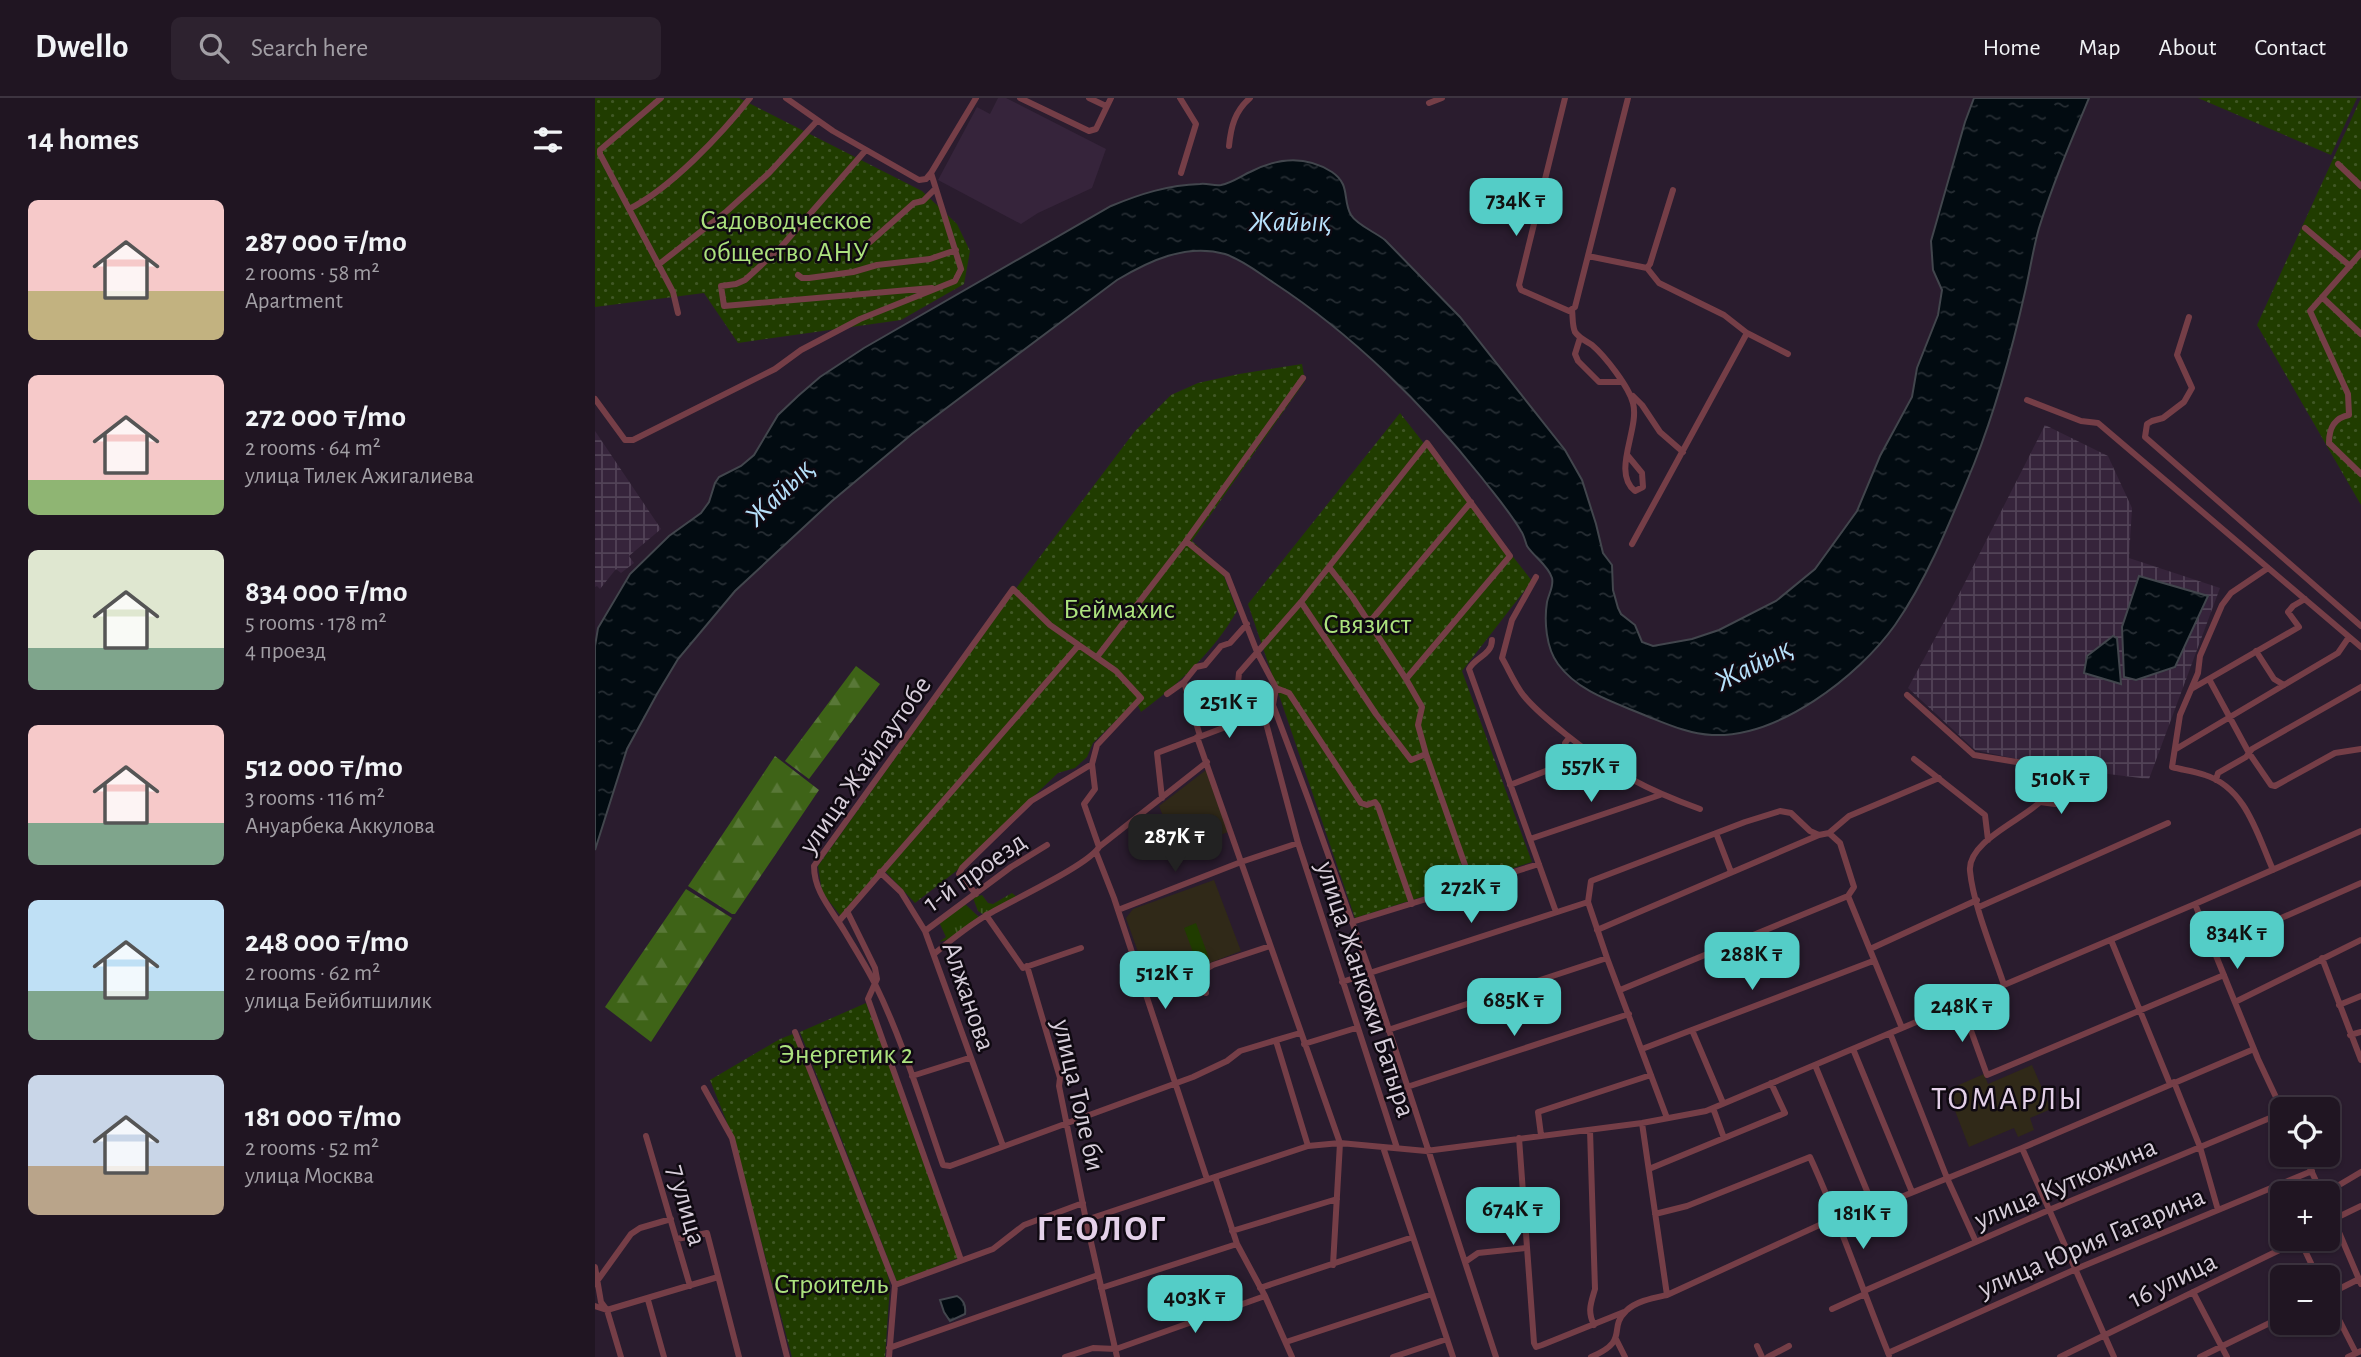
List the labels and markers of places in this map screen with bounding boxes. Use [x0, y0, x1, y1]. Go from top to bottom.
pin: 734K ₸ [1459, 178, 1573, 238]
pin: 251K ₸ [1172, 680, 1286, 740]
pin: 557K ₸ [1534, 744, 1648, 804]
pin: 510K ₸ [2004, 756, 2118, 816]
pin: 287K ₸ [1118, 814, 1232, 874]
pin: 272K ₸ [1414, 866, 1528, 925]
pin: 834K ₸ [2180, 912, 2294, 971]
pin: 288K ₸ [1695, 932, 1809, 992]
pin: 512K ₸ [1108, 951, 1222, 1011]
pin: 685K ₸ [1457, 978, 1571, 1038]
pin: 248K ₸ [1905, 984, 2019, 1044]
pin: 674K ₸ [1456, 1188, 1570, 1247]
pin: 181K ₸ [1806, 1192, 1920, 1251]
pin: 403K ₸ [1138, 1276, 1252, 1335]

